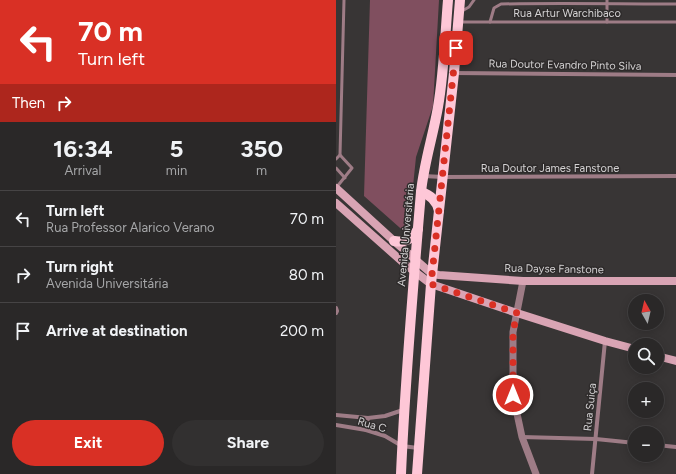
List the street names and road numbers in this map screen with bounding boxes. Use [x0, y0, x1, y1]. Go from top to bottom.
street label: Rua Artur Warchibaco [513, 7, 621, 20]
street label: Rua Doutor Evandro Pinto Silva [489, 57, 641, 73]
street label: Rua Doutor James Fanstone [481, 162, 619, 175]
street label: Avenida Universitária [395, 183, 417, 287]
street label: Rua Dayse Fanstone [504, 262, 604, 276]
street label: Rua Suiça [581, 382, 599, 432]
street label: Rua C [356, 415, 388, 435]

